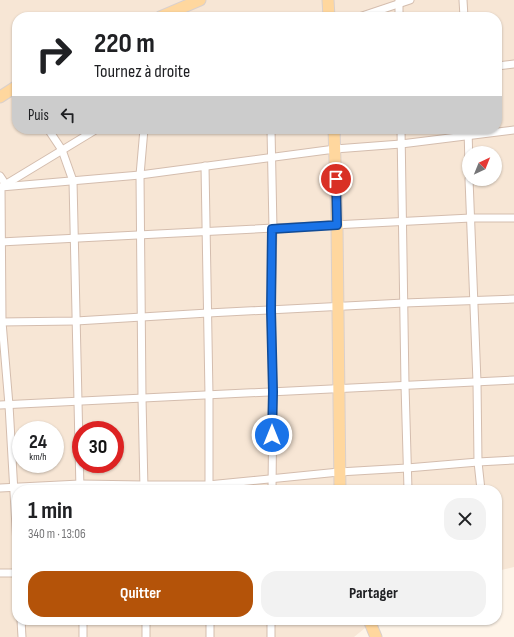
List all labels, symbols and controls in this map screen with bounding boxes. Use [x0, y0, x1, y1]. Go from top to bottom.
text: 220 m [94, 27, 155, 60]
icon: right [28, 28, 80, 80]
text: Tournez à droite [94, 61, 190, 82]
icon: left [57, 104, 79, 126]
text: Puis [28, 106, 49, 125]
north arrow [462, 146, 502, 186]
map controls [462, 146, 502, 186]
pin [319, 162, 353, 196]
icon: arrive [325, 168, 347, 190]
position arrow [251, 414, 293, 456]
speed limit sign: 30 [72, 421, 124, 473]
text: 24 [29, 430, 47, 454]
text: km/h [29, 451, 47, 463]
text: 1 min [28, 496, 73, 525]
button: close [444, 498, 486, 540]
text: 340 m · 13:06 [28, 526, 86, 542]
button: Quitter [28, 571, 253, 617]
button: Partager [261, 571, 486, 617]

